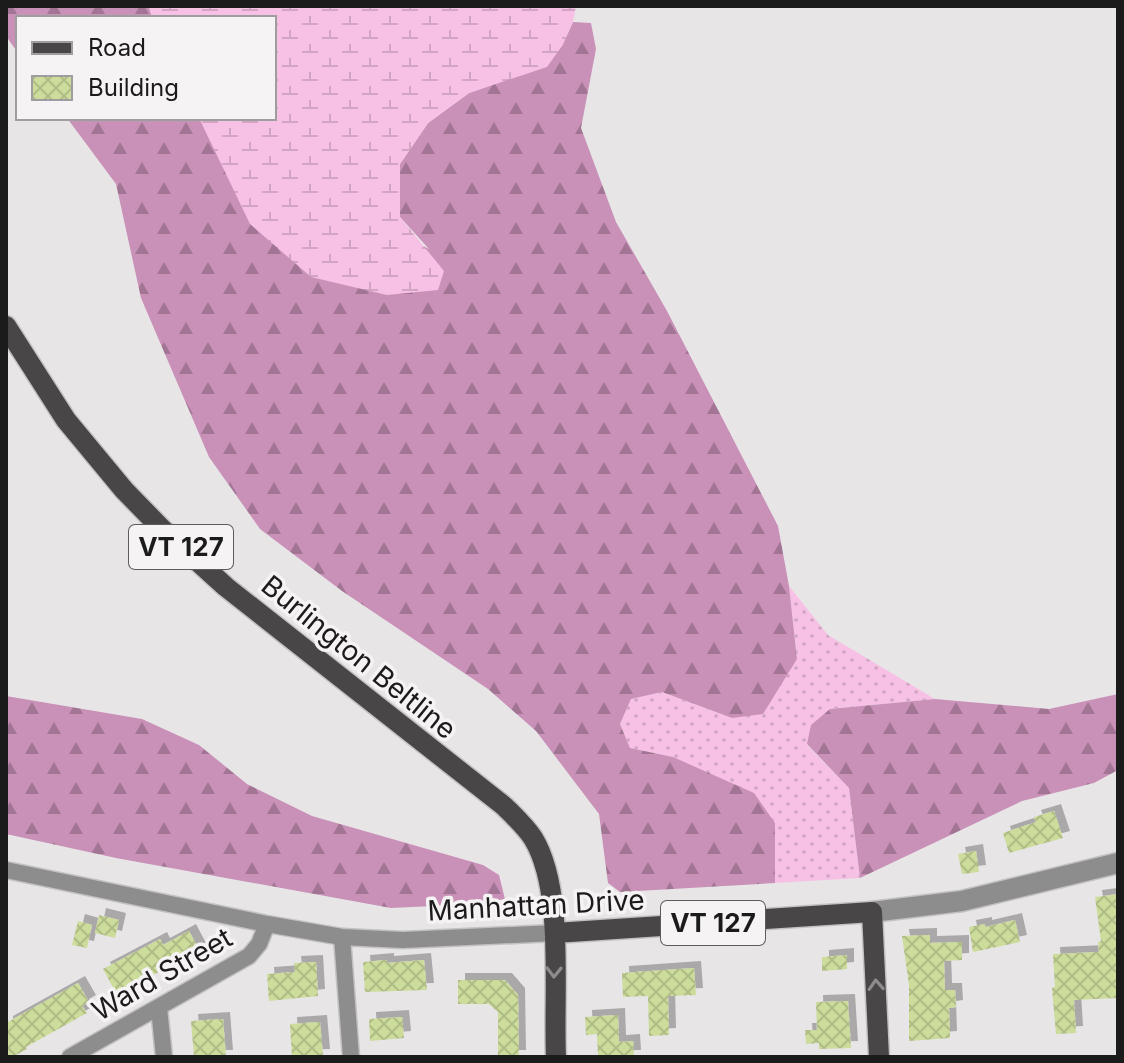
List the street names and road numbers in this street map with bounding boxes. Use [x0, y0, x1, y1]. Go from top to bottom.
road number: VT 127 [129, 525, 233, 569]
street label: Burlington Beltline [255, 568, 463, 746]
street label: Manhattan Drive [427, 882, 645, 928]
road number: VT 127 [661, 901, 765, 945]
street label: Ward Street [86, 920, 238, 1028]

